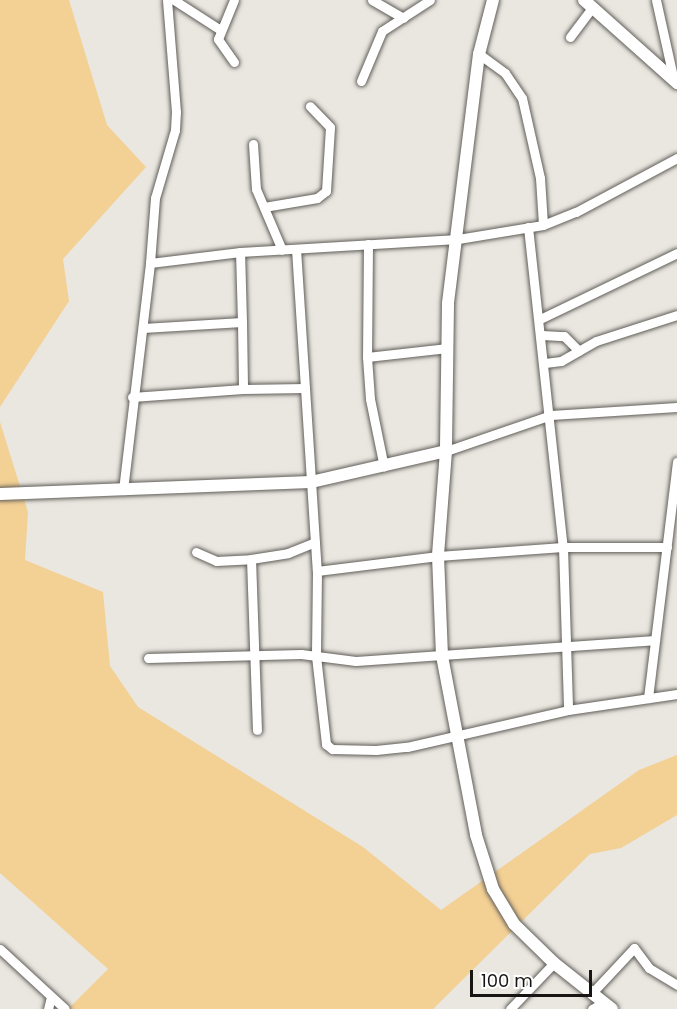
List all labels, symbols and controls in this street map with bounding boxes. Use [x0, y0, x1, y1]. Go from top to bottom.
scale bar [473, 958, 594, 996]
text: 100 m [481, 968, 533, 993]

